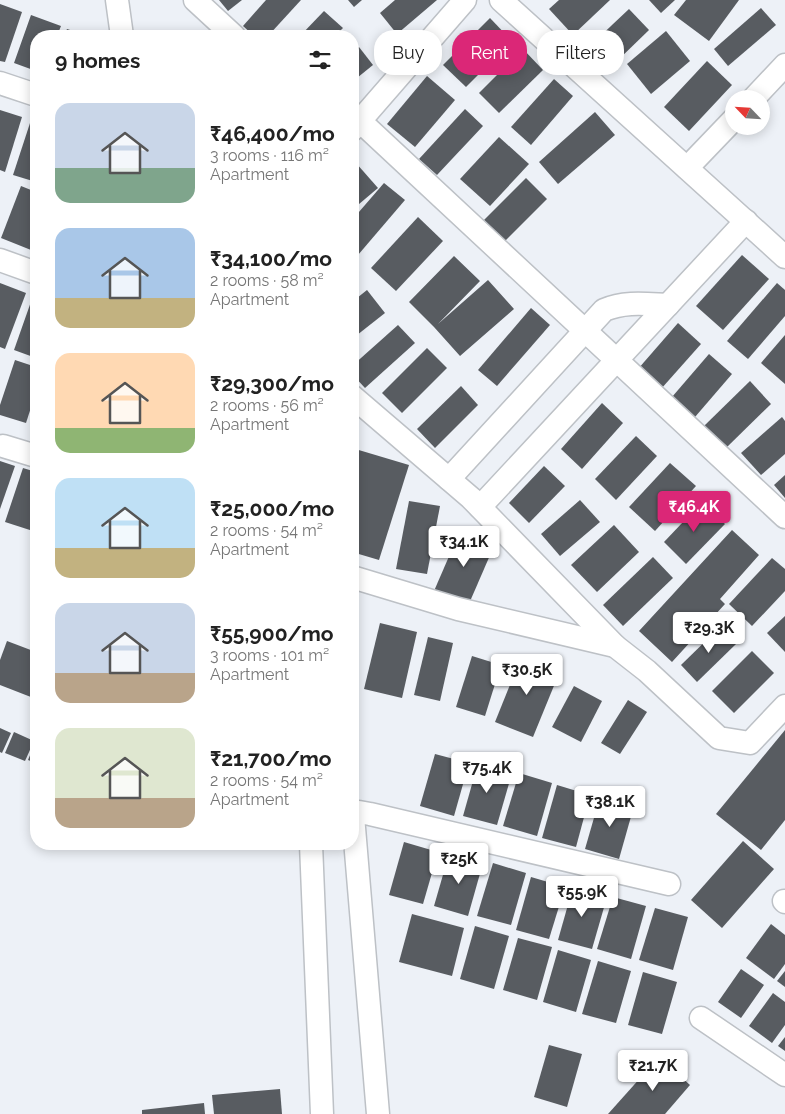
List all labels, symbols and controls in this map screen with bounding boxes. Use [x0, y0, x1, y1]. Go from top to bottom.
chip: Buy [374, 30, 442, 75]
chip: Rent [452, 30, 527, 75]
chip: Filters [537, 30, 624, 75]
icon: filters [306, 46, 334, 74]
text: 9 homes [55, 48, 140, 73]
north arrow [725, 90, 770, 135]
map controls [725, 90, 770, 135]
text: ₹46,400/mo [210, 121, 335, 146]
icon: home [95, 123, 155, 183]
text: 3 rooms · 116 m² [210, 146, 329, 165]
text: Apartment [210, 165, 289, 184]
text: ₹34,100/mo [210, 246, 332, 271]
icon: home [95, 248, 155, 308]
text: 2 rooms · 58 m² [210, 271, 324, 290]
text: Apartment [210, 290, 289, 309]
text: ₹29,300/mo [210, 371, 334, 396]
icon: home [95, 373, 155, 433]
text: 2 rooms · 56 m² [210, 396, 324, 415]
text: Apartment [210, 415, 289, 434]
pin: ₹46.4K [653, 490, 735, 533]
text: ₹25,000/mo [210, 496, 334, 521]
text: ₹46.4K [669, 497, 719, 516]
icon: home [95, 498, 155, 558]
text: 2 rooms · 54 m² [210, 521, 323, 540]
pin: ₹34.1K [423, 526, 505, 568]
text: ₹34.1K [440, 532, 488, 551]
text: Apartment [210, 540, 289, 559]
pin: ₹29.3K [668, 612, 750, 654]
text: ₹29.3K [684, 618, 734, 637]
text: ₹55,900/mo [210, 621, 334, 646]
icon: home [95, 623, 155, 683]
text: 3 rooms · 101 m² [210, 646, 329, 665]
pin: ₹30.5K [486, 654, 568, 696]
text: ₹30.5K [502, 660, 552, 679]
text: Apartment [210, 665, 289, 684]
text: ₹21,700/mo [210, 746, 332, 771]
icon: home [95, 748, 155, 808]
pin: ₹75.4K [446, 752, 528, 794]
text: ₹75.4K [462, 758, 512, 777]
text: 2 rooms · 54 m² [210, 771, 323, 790]
pin: ₹38.1K [569, 786, 651, 828]
text: Apartment [210, 790, 289, 809]
text: ₹38.1K [585, 792, 635, 811]
pin: ₹25K [429, 842, 489, 885]
text: ₹25K [440, 849, 478, 868]
pin: ₹55.9K [541, 876, 623, 918]
text: ₹55.9K [557, 882, 607, 901]
pin: ₹21.7K [612, 1050, 694, 1092]
text: ₹21.7K [629, 1056, 677, 1075]

